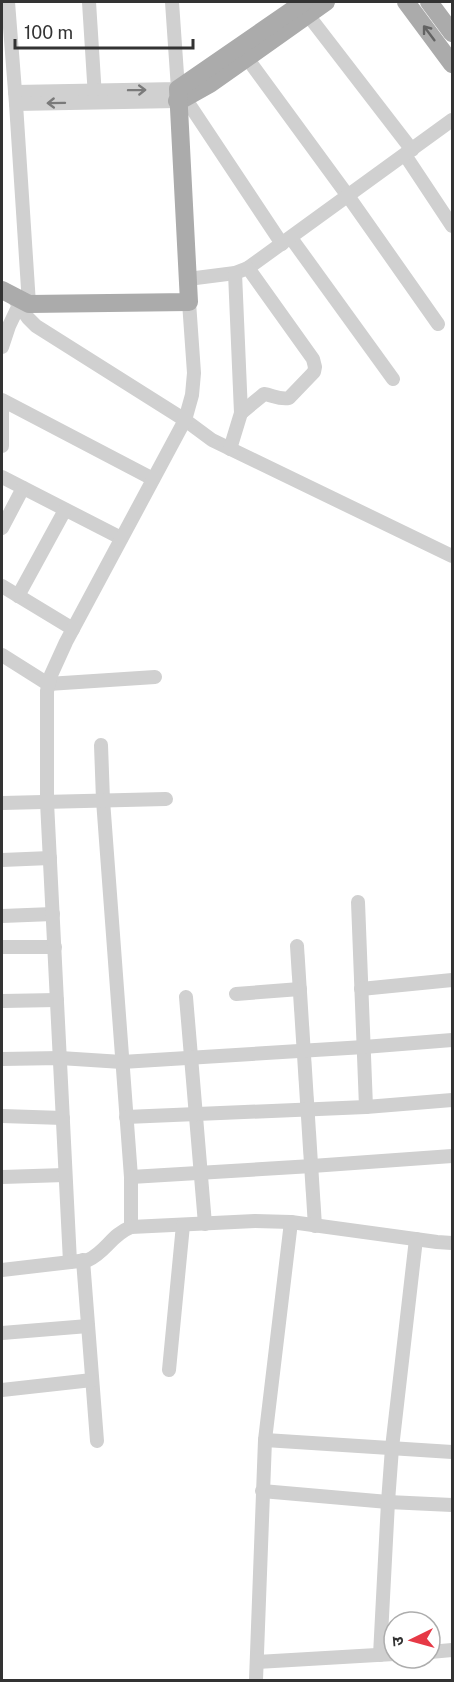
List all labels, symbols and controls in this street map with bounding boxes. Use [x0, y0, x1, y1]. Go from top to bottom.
scale bar [15, 12, 194, 50]
text: 100 m [24, 22, 73, 43]
one-way arrow [423, 25, 436, 41]
one-way arrow [126, 84, 146, 96]
one-way arrow [46, 98, 66, 109]
north arrow [382, 1610, 442, 1670]
text: उ [388, 1635, 407, 1647]

